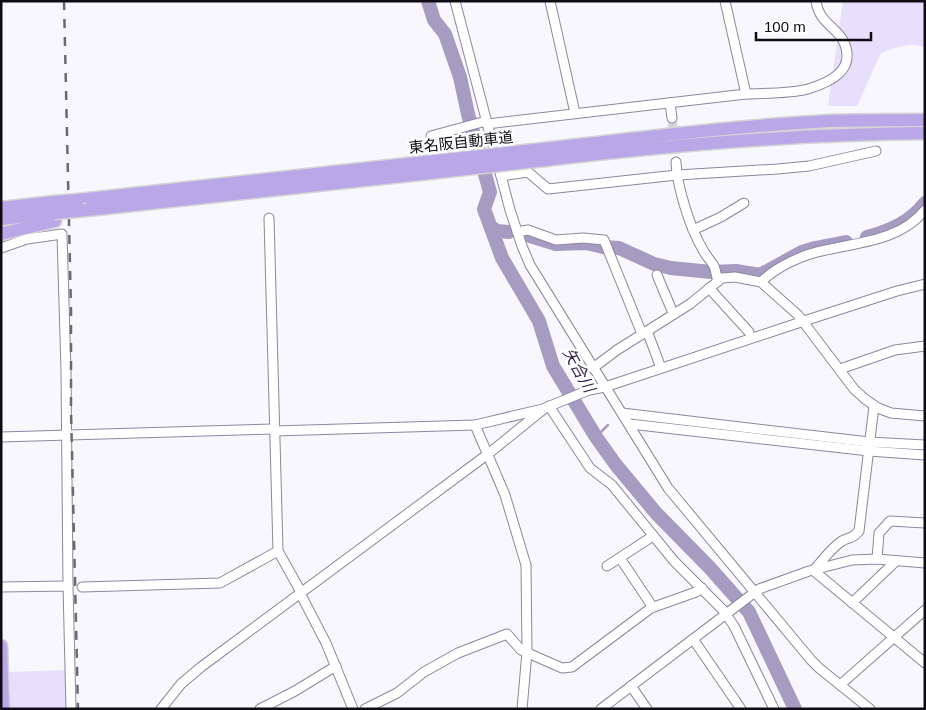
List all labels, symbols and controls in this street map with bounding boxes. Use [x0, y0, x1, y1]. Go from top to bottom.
scale bar [756, 10, 871, 42]
text: 100 m [764, 18, 806, 35]
street label: 東名阪自動車道 [408, 128, 514, 156]
water label: 矢合川 [560, 345, 599, 397]

